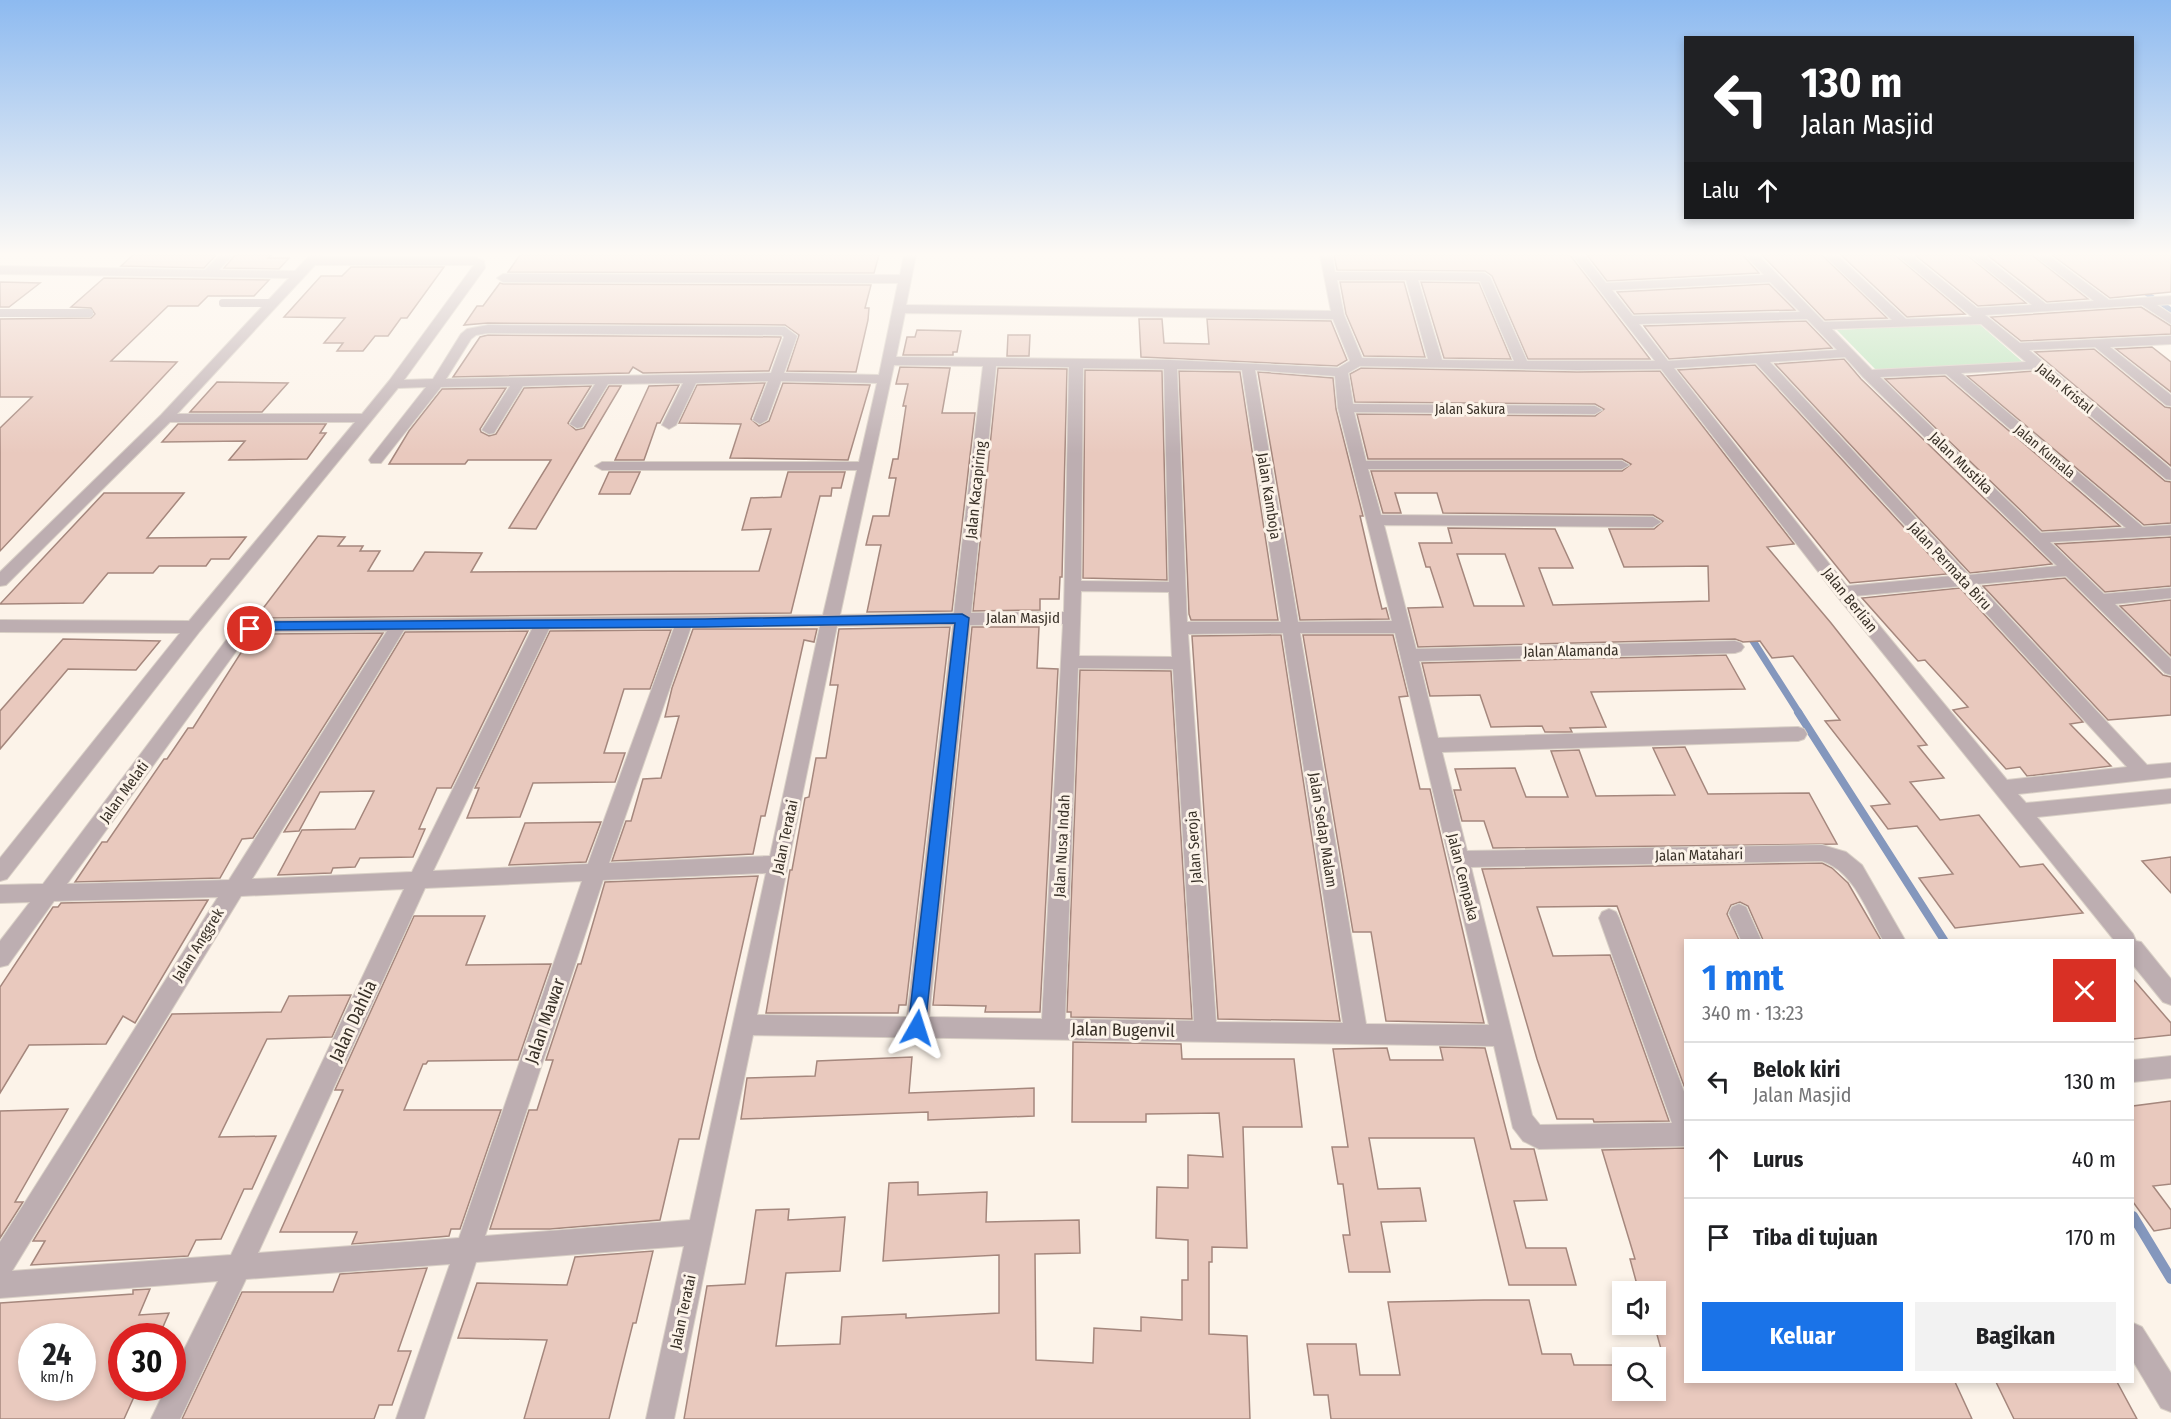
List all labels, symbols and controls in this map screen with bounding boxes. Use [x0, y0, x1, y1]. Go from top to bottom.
text: 130 m [1801, 58, 1902, 108]
icon: left [1702, 60, 1780, 138]
text: Jalan Masjid [1801, 109, 1934, 141]
icon: ahead [1751, 174, 1784, 207]
text: Lalu [1702, 177, 1739, 204]
street label: Jalan Kristal [2033, 360, 2097, 417]
street label: Jalan Sakura [1435, 401, 1505, 418]
street label: Jalan Kumala [2011, 421, 2079, 482]
street label: Jalan Mustika [1925, 428, 1997, 498]
street label: Jalan Kacapiring [962, 440, 990, 540]
street label: Jalan Kamboja [1253, 451, 1285, 541]
street label: Jalan Permata Biru [1905, 518, 1995, 614]
street label: Jalan Berlian [1819, 564, 1881, 636]
pin [224, 603, 275, 654]
street label: Jalan Masjid [986, 609, 1060, 627]
icon: arrive [233, 612, 266, 645]
street label: Jalan Alamanda [1523, 641, 1619, 661]
street label: Jalan Melati [96, 758, 152, 826]
street label: Jalan Sedap Malam [1305, 771, 1341, 889]
street label: Jalan Nusa Indah [1050, 794, 1074, 898]
street label: Jalan Teratai [768, 798, 802, 876]
street label: Jalan Seroja [1182, 810, 1206, 884]
street label: Jalan Cempaka [1443, 831, 1483, 923]
street label: Jalan Matahari [1655, 845, 1743, 865]
street label: Jalan Anggrek [168, 905, 228, 985]
text: 1 mnt [1702, 956, 1784, 1000]
button: close [2053, 959, 2116, 1022]
street label: Jalan Mawar [520, 975, 570, 1067]
street label: Jalan Dahlia [325, 977, 382, 1065]
position arrow [885, 996, 949, 1060]
text: 340 m · 13:23 [1702, 1001, 1804, 1025]
street label: Jalan Bugenvil [1071, 1018, 1175, 1042]
text: Belok kiri [1753, 1056, 1841, 1083]
icon: left [1702, 1065, 1735, 1098]
text: 130 m [2064, 1068, 2116, 1095]
text: Jalan Masjid [1753, 1083, 1852, 1107]
icon: ahead [1702, 1143, 1735, 1176]
text: Lurus [1753, 1146, 1803, 1173]
text: 40 m [2072, 1146, 2116, 1173]
icon: arrive [1702, 1221, 1735, 1254]
text: Tiba di tujuan [1753, 1224, 1878, 1251]
text: 170 m [2065, 1224, 2116, 1251]
street label: Jalan Teratai [666, 1273, 700, 1351]
map controls [1612, 1281, 1666, 1401]
button: sound [1612, 1281, 1666, 1335]
button: Keluar [1702, 1302, 1903, 1371]
button: Bagikan [1915, 1302, 2116, 1371]
speed limit sign: 30 [108, 1323, 186, 1401]
text: 24 [43, 1337, 71, 1373]
button: search [1612, 1347, 1666, 1401]
text: km/h [40, 1368, 74, 1386]

